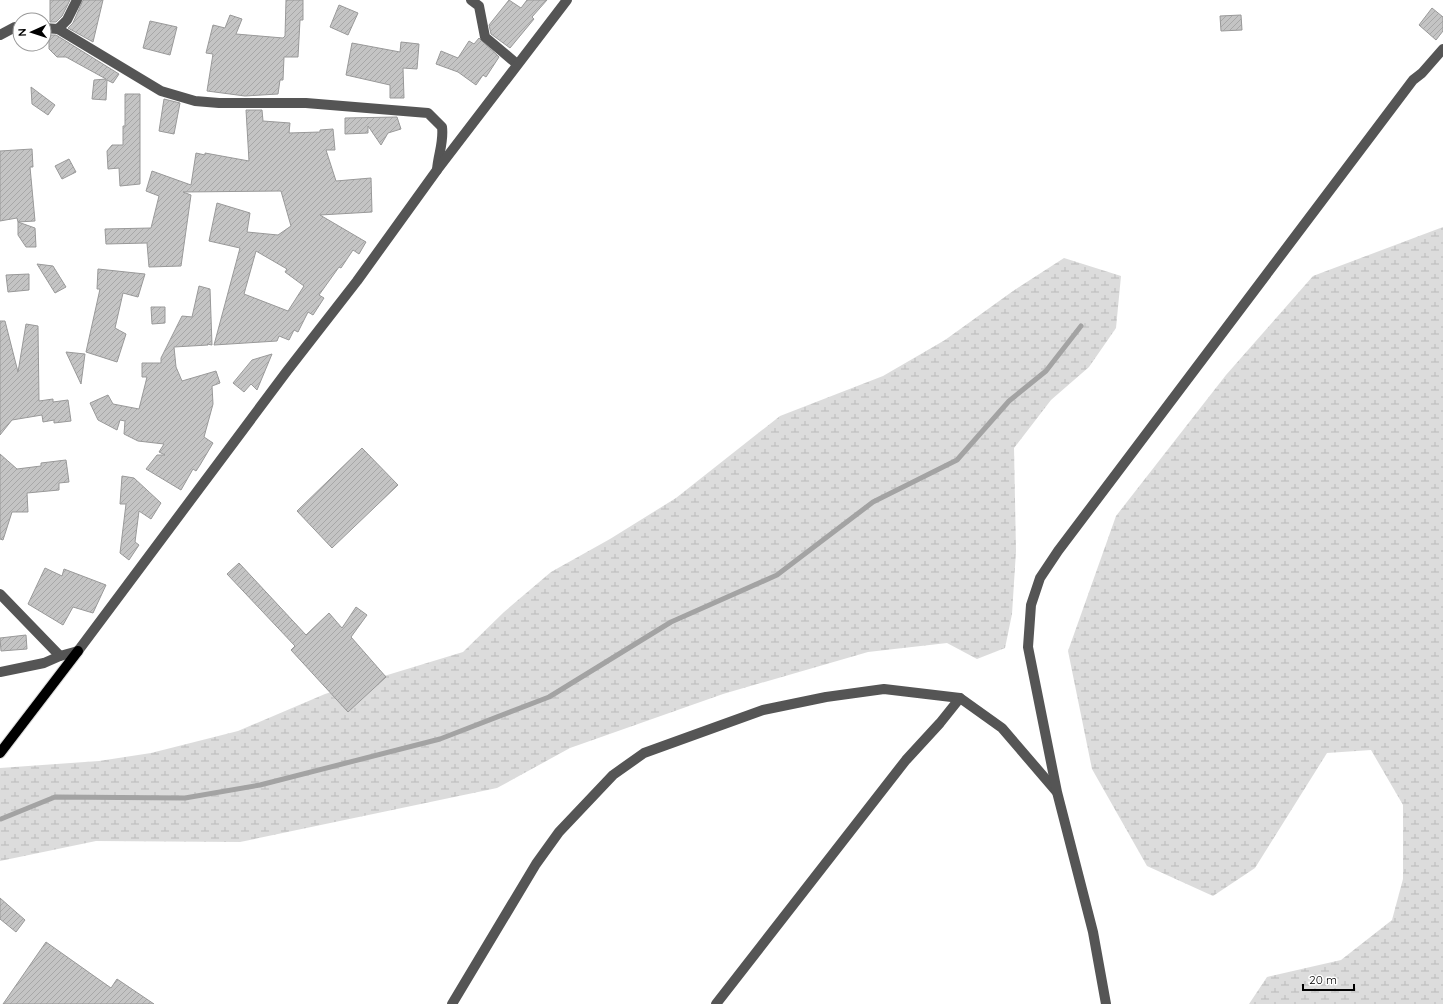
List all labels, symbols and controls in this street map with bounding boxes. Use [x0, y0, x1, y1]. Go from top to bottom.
north arrow [12, 12, 52, 52]
text: N [15, 28, 29, 37]
scale bar [1303, 966, 1354, 992]
text: 20 m [1309, 972, 1337, 987]

